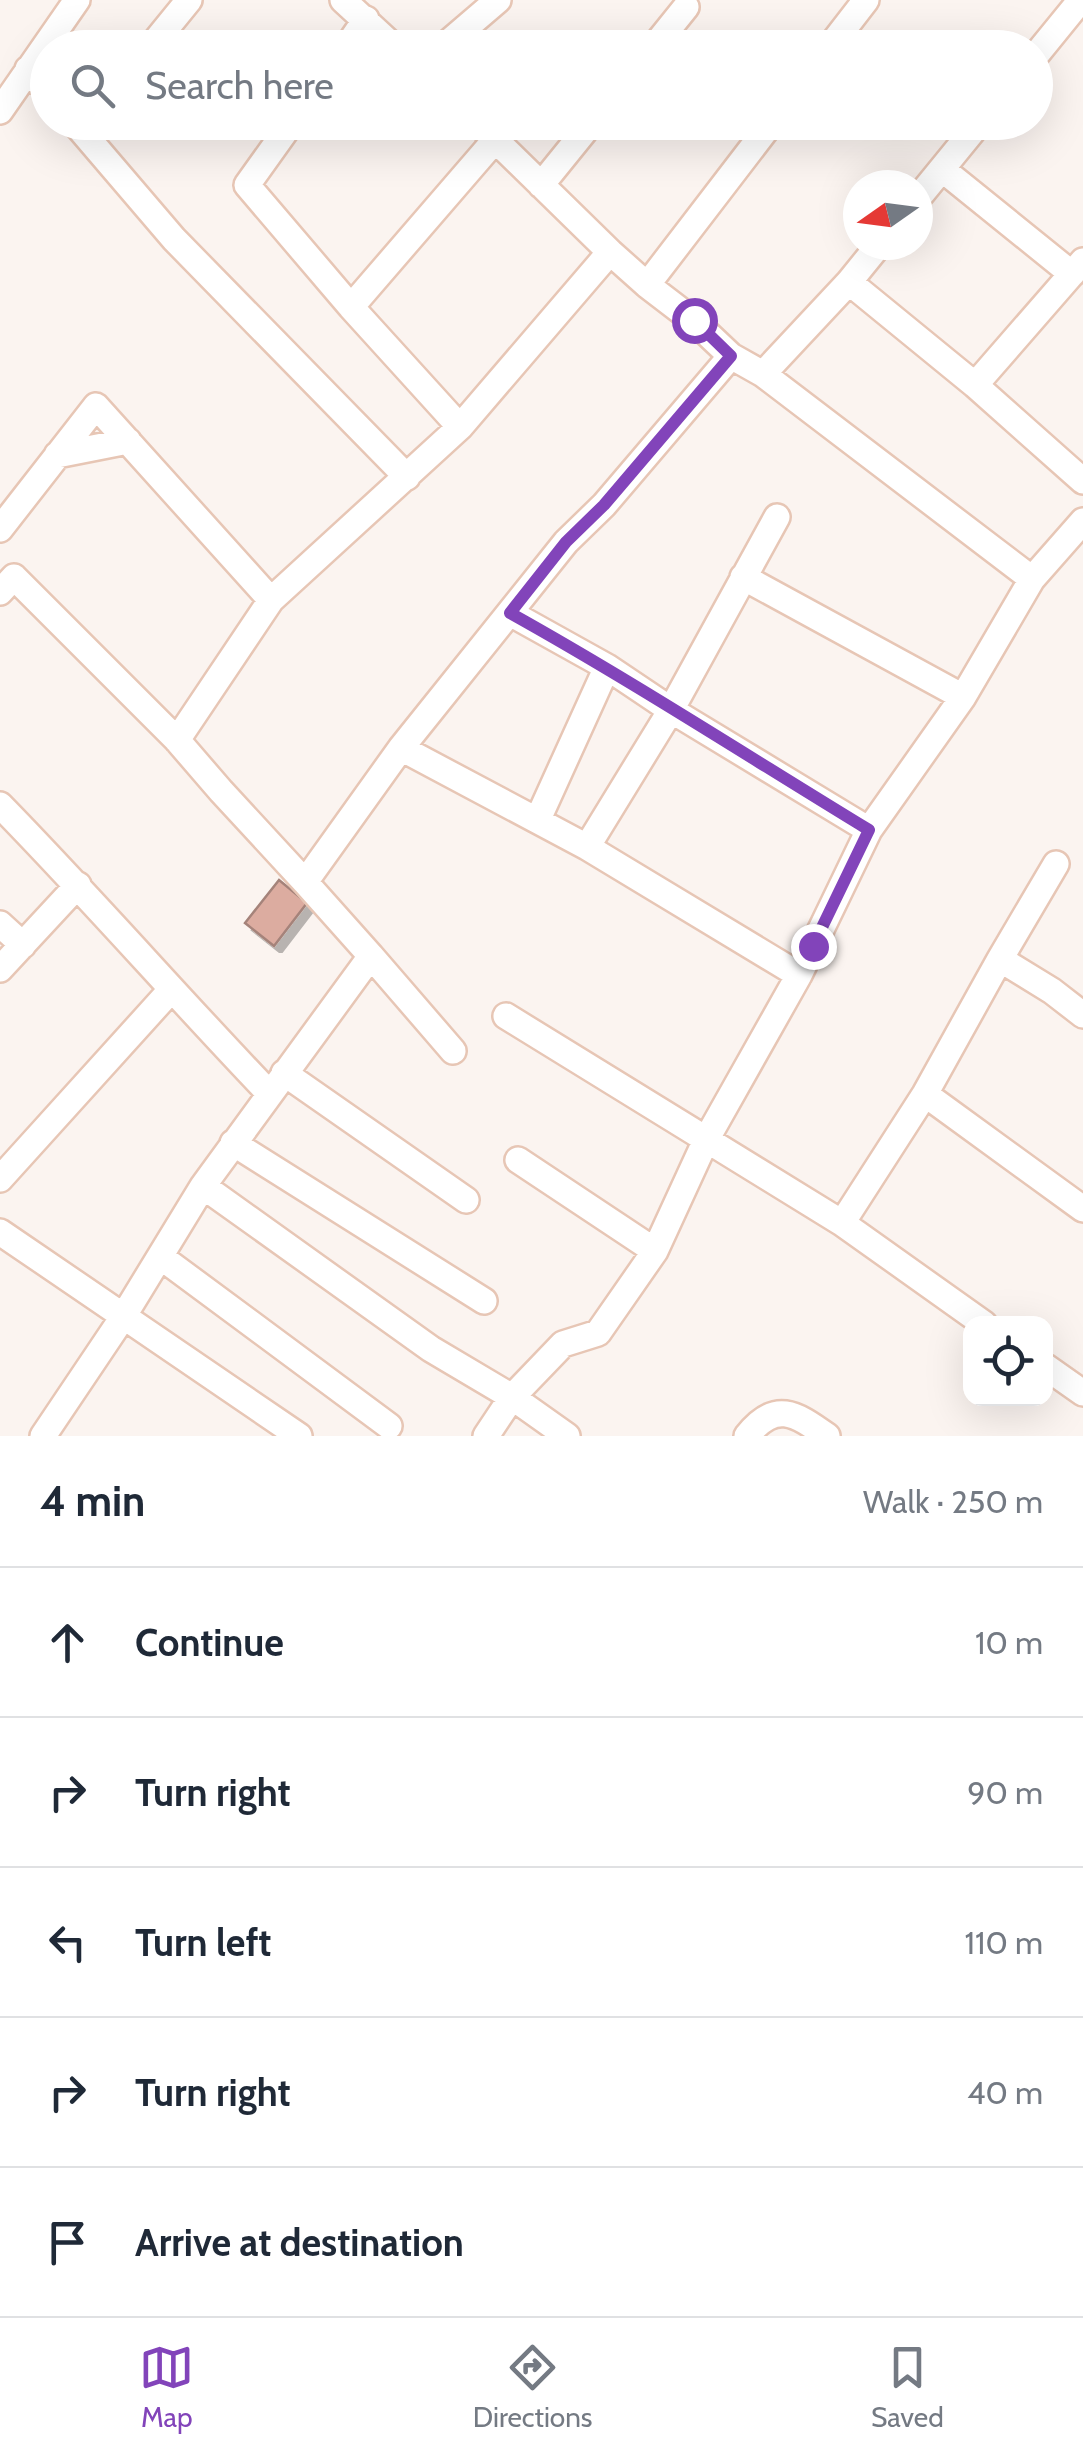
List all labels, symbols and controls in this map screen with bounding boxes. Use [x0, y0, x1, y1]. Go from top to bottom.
search box [30, 30, 1053, 140]
icon: search [65, 58, 120, 113]
text: Search here [145, 62, 334, 109]
north arrow [843, 170, 933, 260]
route start [672, 298, 718, 344]
route end [791, 924, 837, 970]
map controls [963, 1316, 1053, 1406]
button: locate [963, 1316, 1053, 1406]
text: 4 min [40, 1475, 145, 1527]
text: Walk · 250 m [863, 1482, 1043, 1521]
icon: ahead [40, 1615, 95, 1670]
text: Continue [135, 1619, 284, 1666]
text: 10 m [975, 1623, 1043, 1662]
icon: right [40, 1765, 95, 1820]
text: Turn right [135, 1769, 291, 1816]
text: 90 m [967, 1773, 1043, 1812]
icon: left [40, 1915, 95, 1970]
text: Turn left [135, 1919, 271, 1966]
text: 110 m [965, 1923, 1043, 1962]
icon: right [40, 2065, 95, 2120]
text: Turn right [135, 2069, 291, 2116]
text: 40 m [967, 2073, 1043, 2112]
icon: arrive [40, 2215, 95, 2270]
text: Arrive at destination [135, 2219, 464, 2266]
tab: Map [139, 2340, 194, 2434]
tab: Directions [473, 2340, 592, 2434]
tab: Saved [871, 2340, 944, 2434]

